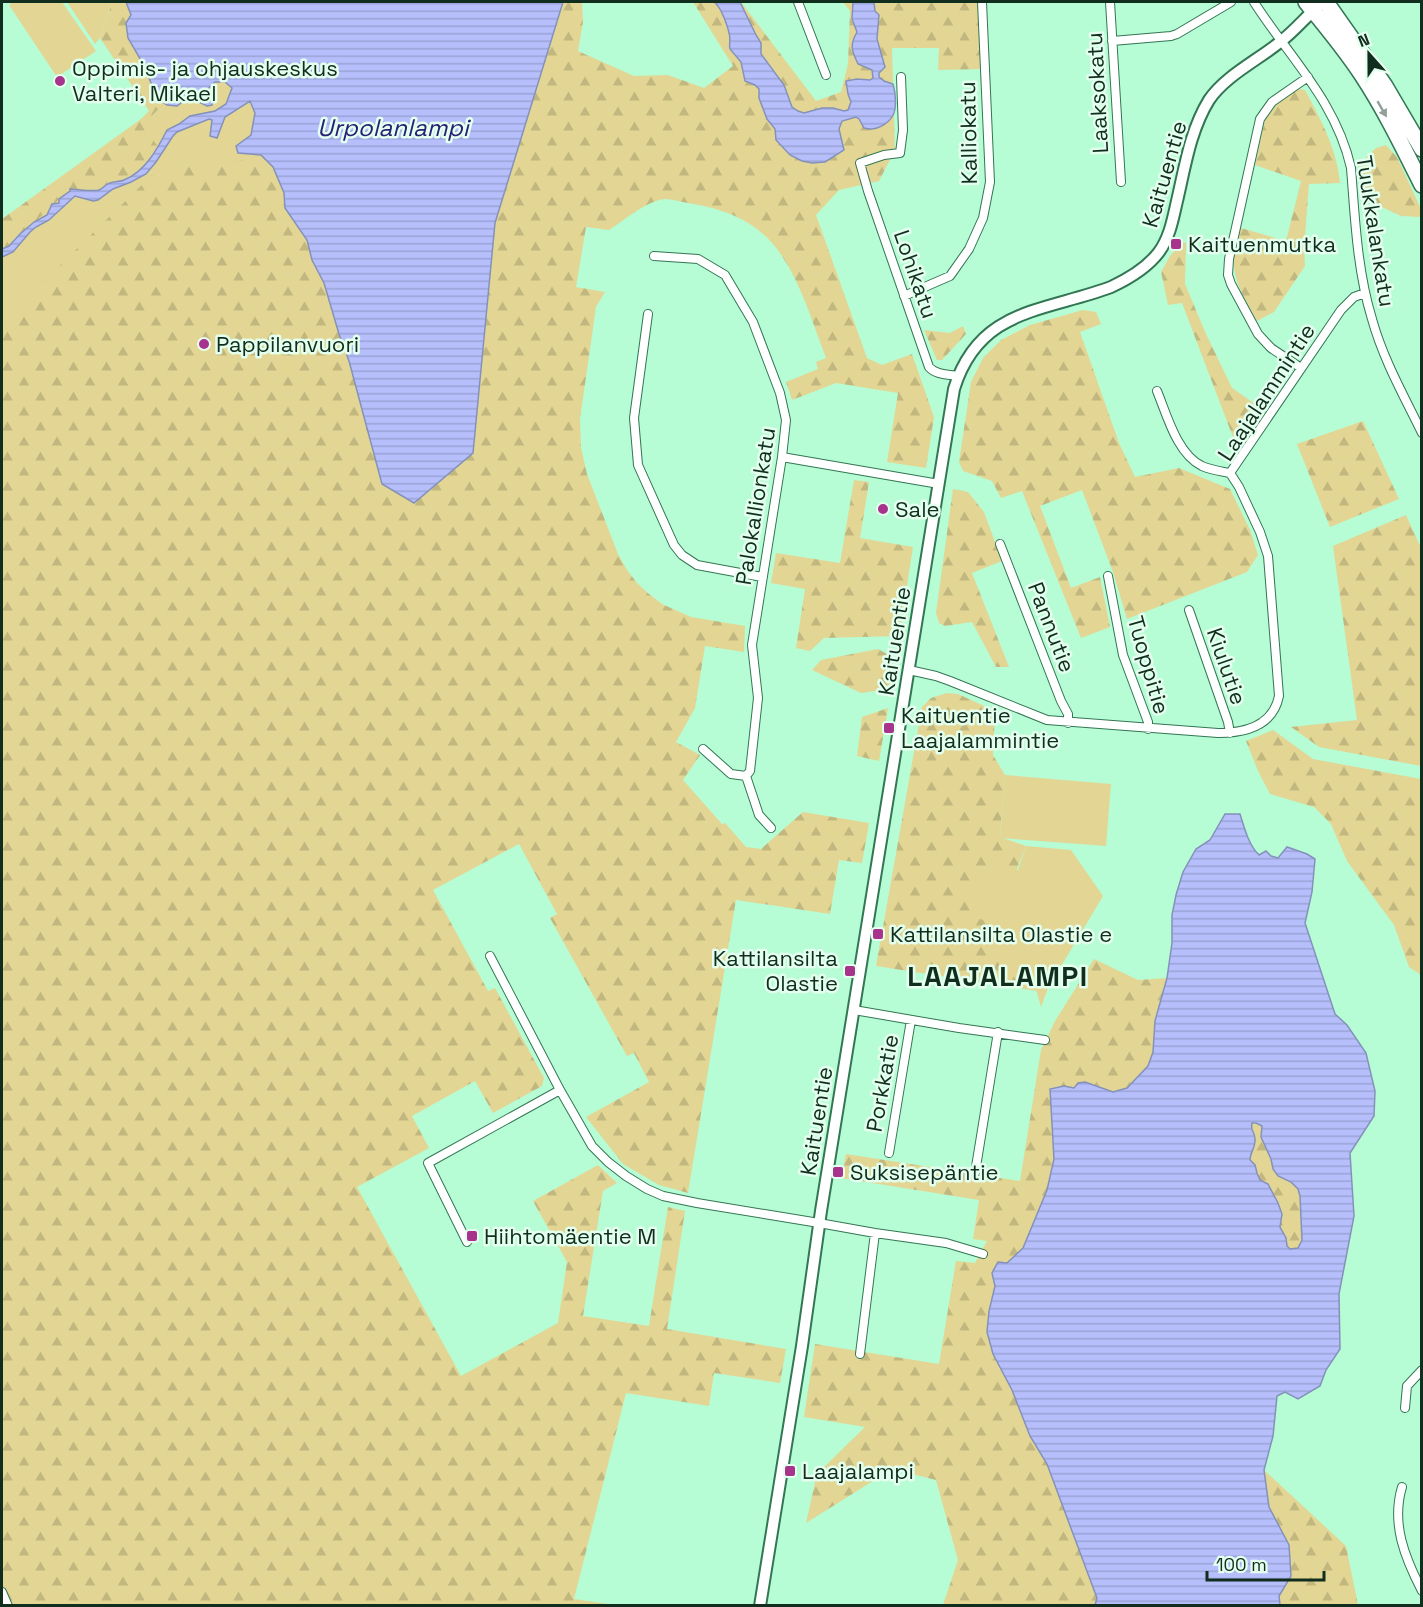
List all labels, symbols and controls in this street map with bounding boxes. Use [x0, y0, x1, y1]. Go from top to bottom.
north arrow [1339, 24, 1399, 84]
text: N [1355, 29, 1373, 52]
street label: Laaksokatu [1080, 32, 1114, 154]
place label: Oppimis- ja ohjauskeskus Valteri, Mikael [72, 54, 338, 107]
marker: Oppimis- ja ohjauskeskus Valteri, Mikael [53, 74, 67, 88]
street label: Kalliokatu [953, 81, 983, 185]
one-way arrow [1377, 101, 1388, 117]
water label: Urpolanlampi [317, 112, 472, 143]
street label: Kaituentie [1135, 117, 1193, 231]
street label: Tuukkalankatu [1350, 153, 1402, 309]
street label: Lohikatu [888, 226, 944, 322]
place label: Kaituenmutka [1188, 230, 1336, 258]
marker: Kaituenmutka [1169, 237, 1183, 251]
street label: Laajalammintie [1211, 318, 1321, 466]
place label: Pappilanvuori [216, 330, 359, 358]
marker: Pappilanvuori [197, 337, 211, 351]
street label: Palokallionkatu [729, 425, 781, 587]
place label: Sale [895, 495, 940, 523]
marker: Sale [876, 502, 890, 516]
street label: Pannutie [1022, 578, 1082, 676]
street label: Kaituentie [872, 585, 916, 697]
street label: Tuoppitie [1122, 613, 1176, 717]
street label: Kiulutie [1201, 624, 1253, 708]
place label: Kaituentie Laajalammintie [901, 701, 1059, 754]
marker: Kaituentie Laajalammintie [882, 721, 896, 735]
place label: Kattilansilta Olastie e [890, 920, 1112, 948]
marker: Kattilansilta Olastie e [871, 927, 885, 941]
place label: Kattilansilta Olastie [713, 944, 838, 997]
district label: LAAJALAMPI [907, 958, 1089, 994]
marker: Kattilansilta Olastie [843, 964, 857, 978]
street label: Porkkatie [860, 1032, 904, 1134]
street label: Kaituentie [794, 1065, 838, 1177]
place label: Suksisepäntie [850, 1158, 999, 1186]
marker: Suksisepäntie [831, 1165, 845, 1179]
place label: Hiihtomäentie M [484, 1222, 656, 1250]
marker: Hiihtomäentie M [465, 1229, 479, 1243]
place label: Laajalampi [802, 1457, 914, 1485]
marker: Laajalampi [783, 1464, 797, 1478]
scale bar [1207, 1544, 1324, 1582]
text: 100 m [1216, 1553, 1267, 1576]

